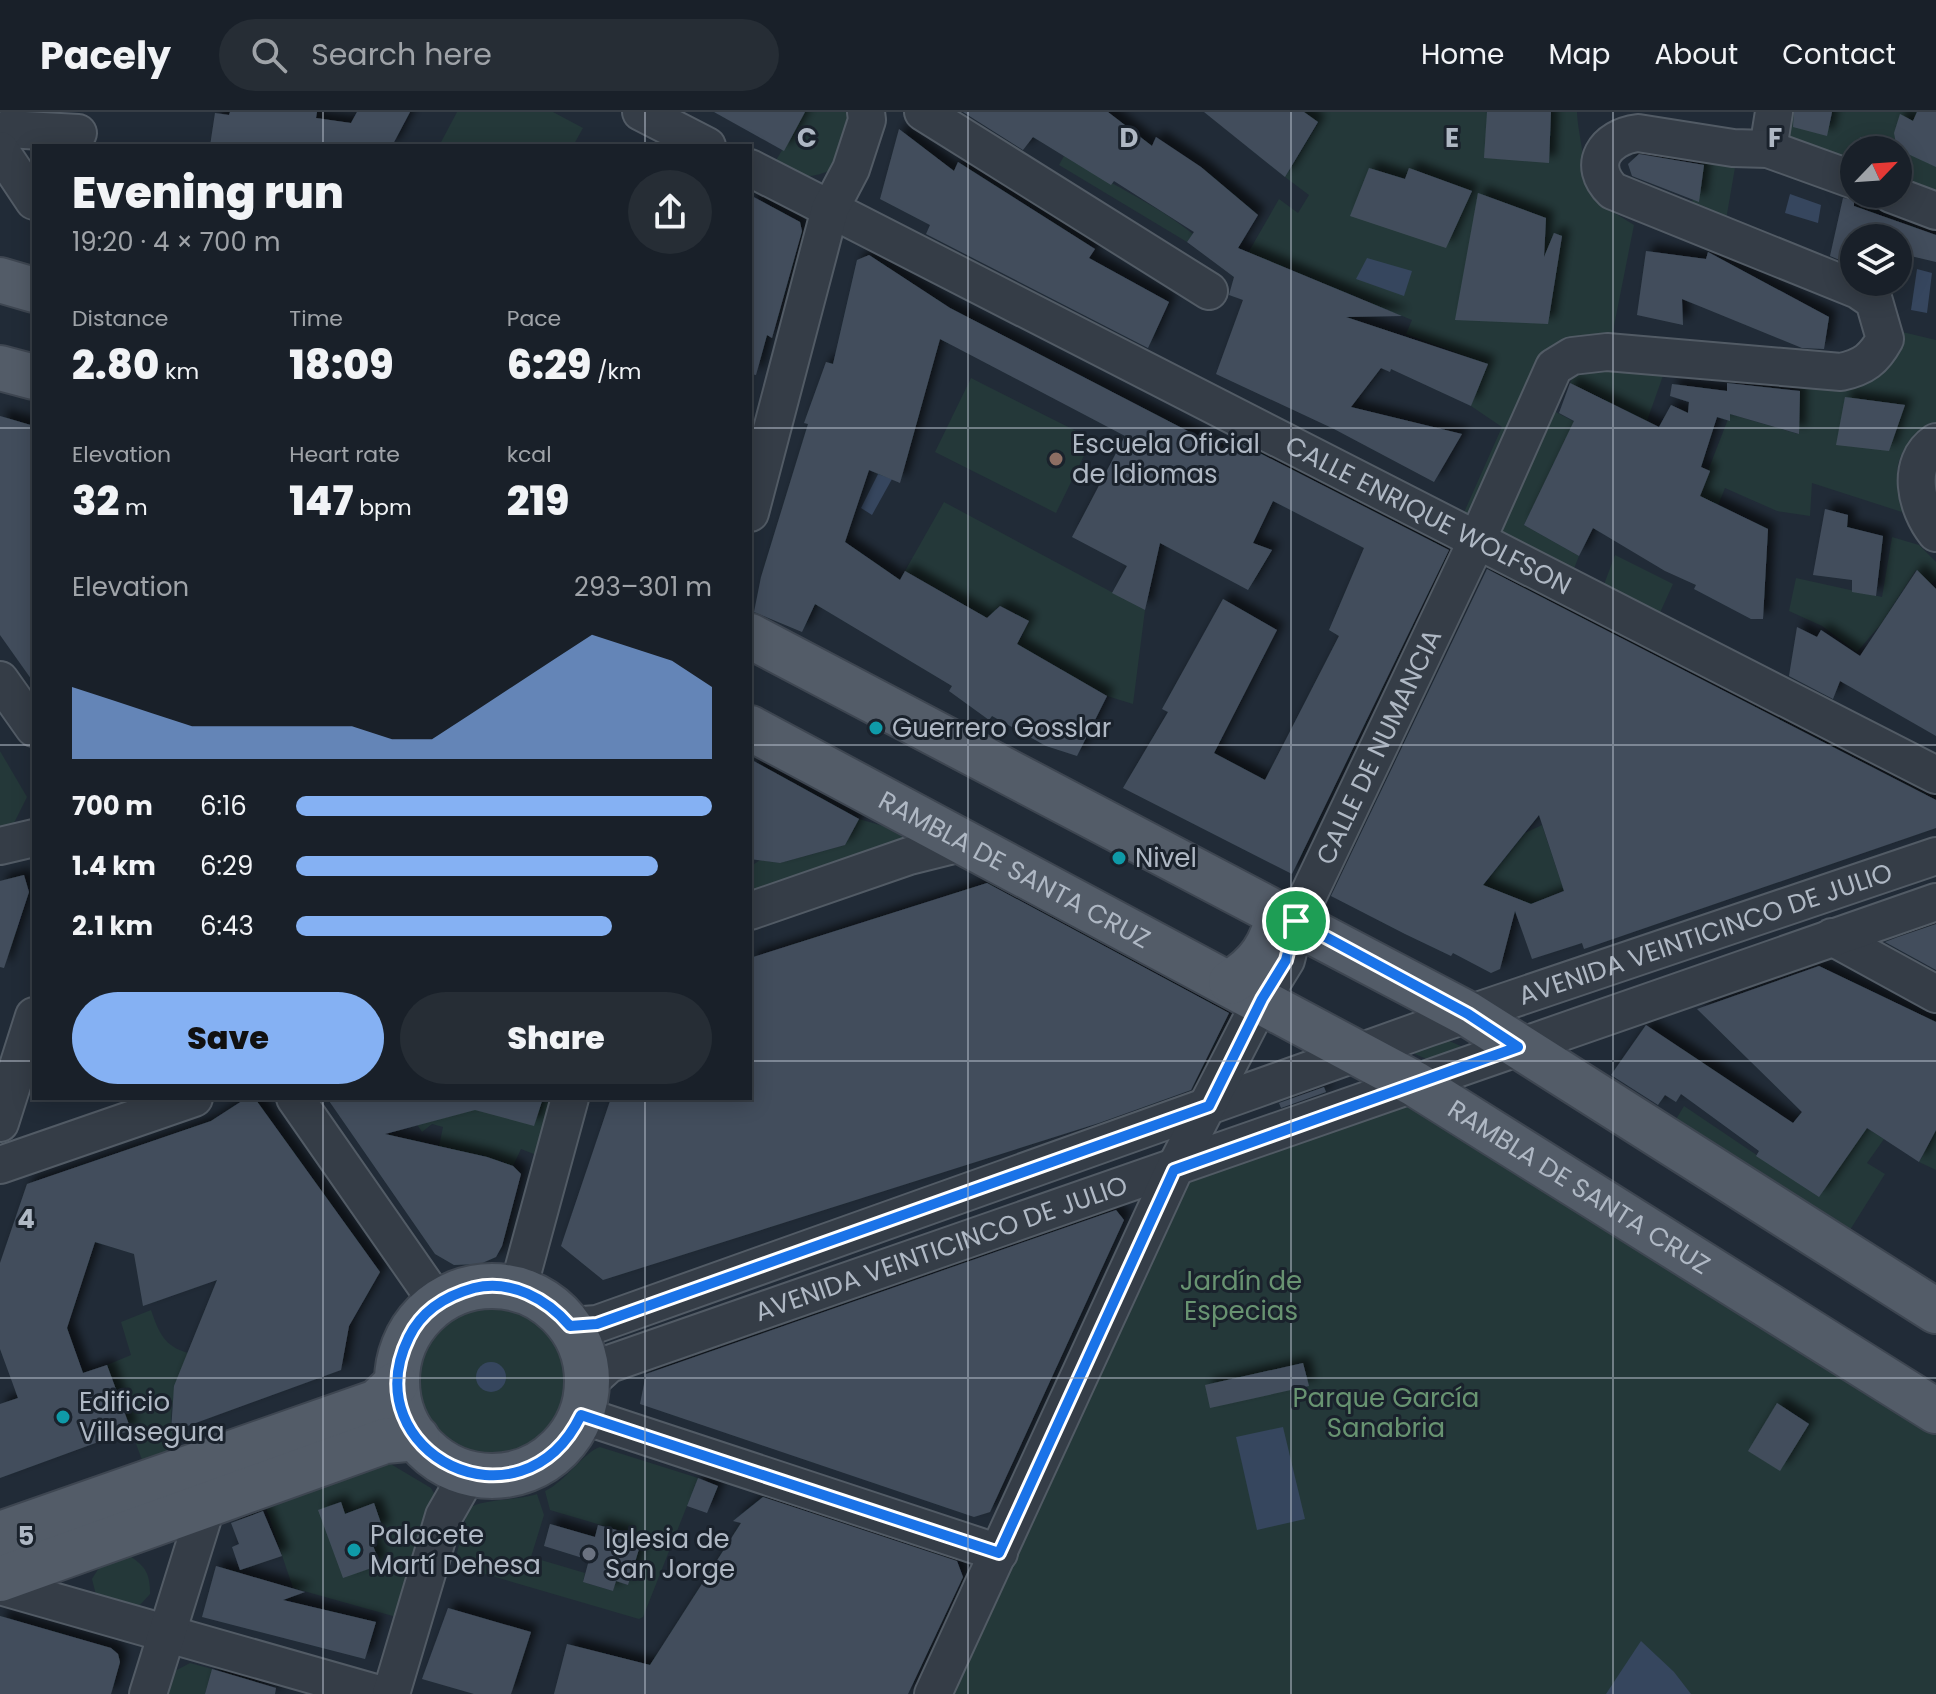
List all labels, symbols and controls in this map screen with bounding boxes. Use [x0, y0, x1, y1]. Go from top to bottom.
search box [219, 19, 779, 91]
text: Pacely [40, 29, 171, 82]
icon: search [247, 33, 291, 77]
text: Search here [311, 33, 492, 76]
text: Home [1421, 35, 1504, 74]
text: Map [1548, 35, 1610, 74]
text: About [1654, 35, 1738, 74]
text: Contact [1782, 35, 1896, 74]
text: C [797, 120, 817, 156]
text: D [1120, 120, 1139, 156]
text: E [1445, 120, 1459, 156]
text: F [1768, 120, 1782, 156]
north arrow [1840, 136, 1912, 208]
map controls [1840, 136, 1912, 296]
text: Evening run [72, 162, 344, 223]
button: share [628, 170, 712, 254]
text: 19:20 · 4 × 700 m [72, 224, 280, 260]
button: layers [1840, 224, 1912, 296]
text: Distance [72, 303, 168, 334]
text: Time [289, 303, 343, 334]
text: Pace [507, 303, 561, 334]
text: 2.80 [72, 337, 159, 393]
text: 18:09 [289, 337, 394, 393]
text: 6:29 [507, 337, 591, 393]
text: km [159, 356, 199, 387]
text: /km [591, 356, 641, 387]
place label: Escuela Oficial de Idiomas [1072, 426, 1260, 492]
street label: CALLE ENRIQUE WOLFSON [1279, 427, 1577, 603]
text: Elevation [72, 439, 171, 470]
text: Heart rate [289, 439, 400, 470]
text: kcal [507, 439, 552, 470]
marker: Escuela Oficial de Idiomas [1047, 450, 1065, 468]
text: 32 [72, 473, 119, 529]
text: 147 [289, 473, 353, 529]
text: 219 [507, 473, 569, 529]
text: m [119, 492, 148, 523]
text: bpm [353, 492, 412, 523]
text: Elevation [72, 569, 189, 605]
text: 293–301 m [574, 569, 712, 605]
street label: CALLE DE NUMANCIA [1307, 623, 1450, 871]
place label: Guerrero Gosslar [892, 710, 1111, 746]
marker: Guerrero Gosslar [867, 719, 885, 737]
street label: RAMBLA DE SANTA CRUZ [872, 782, 1157, 957]
text: 700 m [72, 788, 153, 824]
text: 6:16 [200, 788, 247, 824]
place label: Nivel [1135, 840, 1197, 876]
text: 1.4 km [72, 848, 156, 884]
text: 6:29 [200, 848, 253, 884]
marker: Nivel [1110, 849, 1128, 867]
street label: AVENIDA VEINTICINCO DE JULIO [1514, 854, 1897, 1014]
pin [1262, 887, 1330, 955]
icon: arrive [1274, 899, 1318, 943]
text: 2.1 km [72, 908, 153, 944]
text: 6:43 [200, 908, 254, 944]
button: Save [72, 992, 384, 1084]
button: Share [400, 992, 712, 1084]
street label: RAMBLA DE SANTA CRUZ [1441, 1091, 1717, 1283]
street label: AVENIDA VEINTICINCO DE JULIO [750, 1167, 1132, 1330]
text: 4 [17, 1201, 35, 1237]
park label: Jardín de Especias [1180, 1263, 1302, 1329]
park label: Parque García Sanabria [1293, 1380, 1479, 1446]
place label: Edificio Villasegura [79, 1384, 225, 1450]
marker: Edificio Villasegura [54, 1408, 72, 1426]
place label: Palacete Martí Dehesa [370, 1517, 541, 1583]
text: 5 [18, 1518, 34, 1554]
place label: Iglesia de San Jorge [605, 1521, 735, 1587]
marker: Palacete Martí Dehesa [345, 1541, 363, 1559]
marker: Iglesia de San Jorge [580, 1545, 598, 1563]

